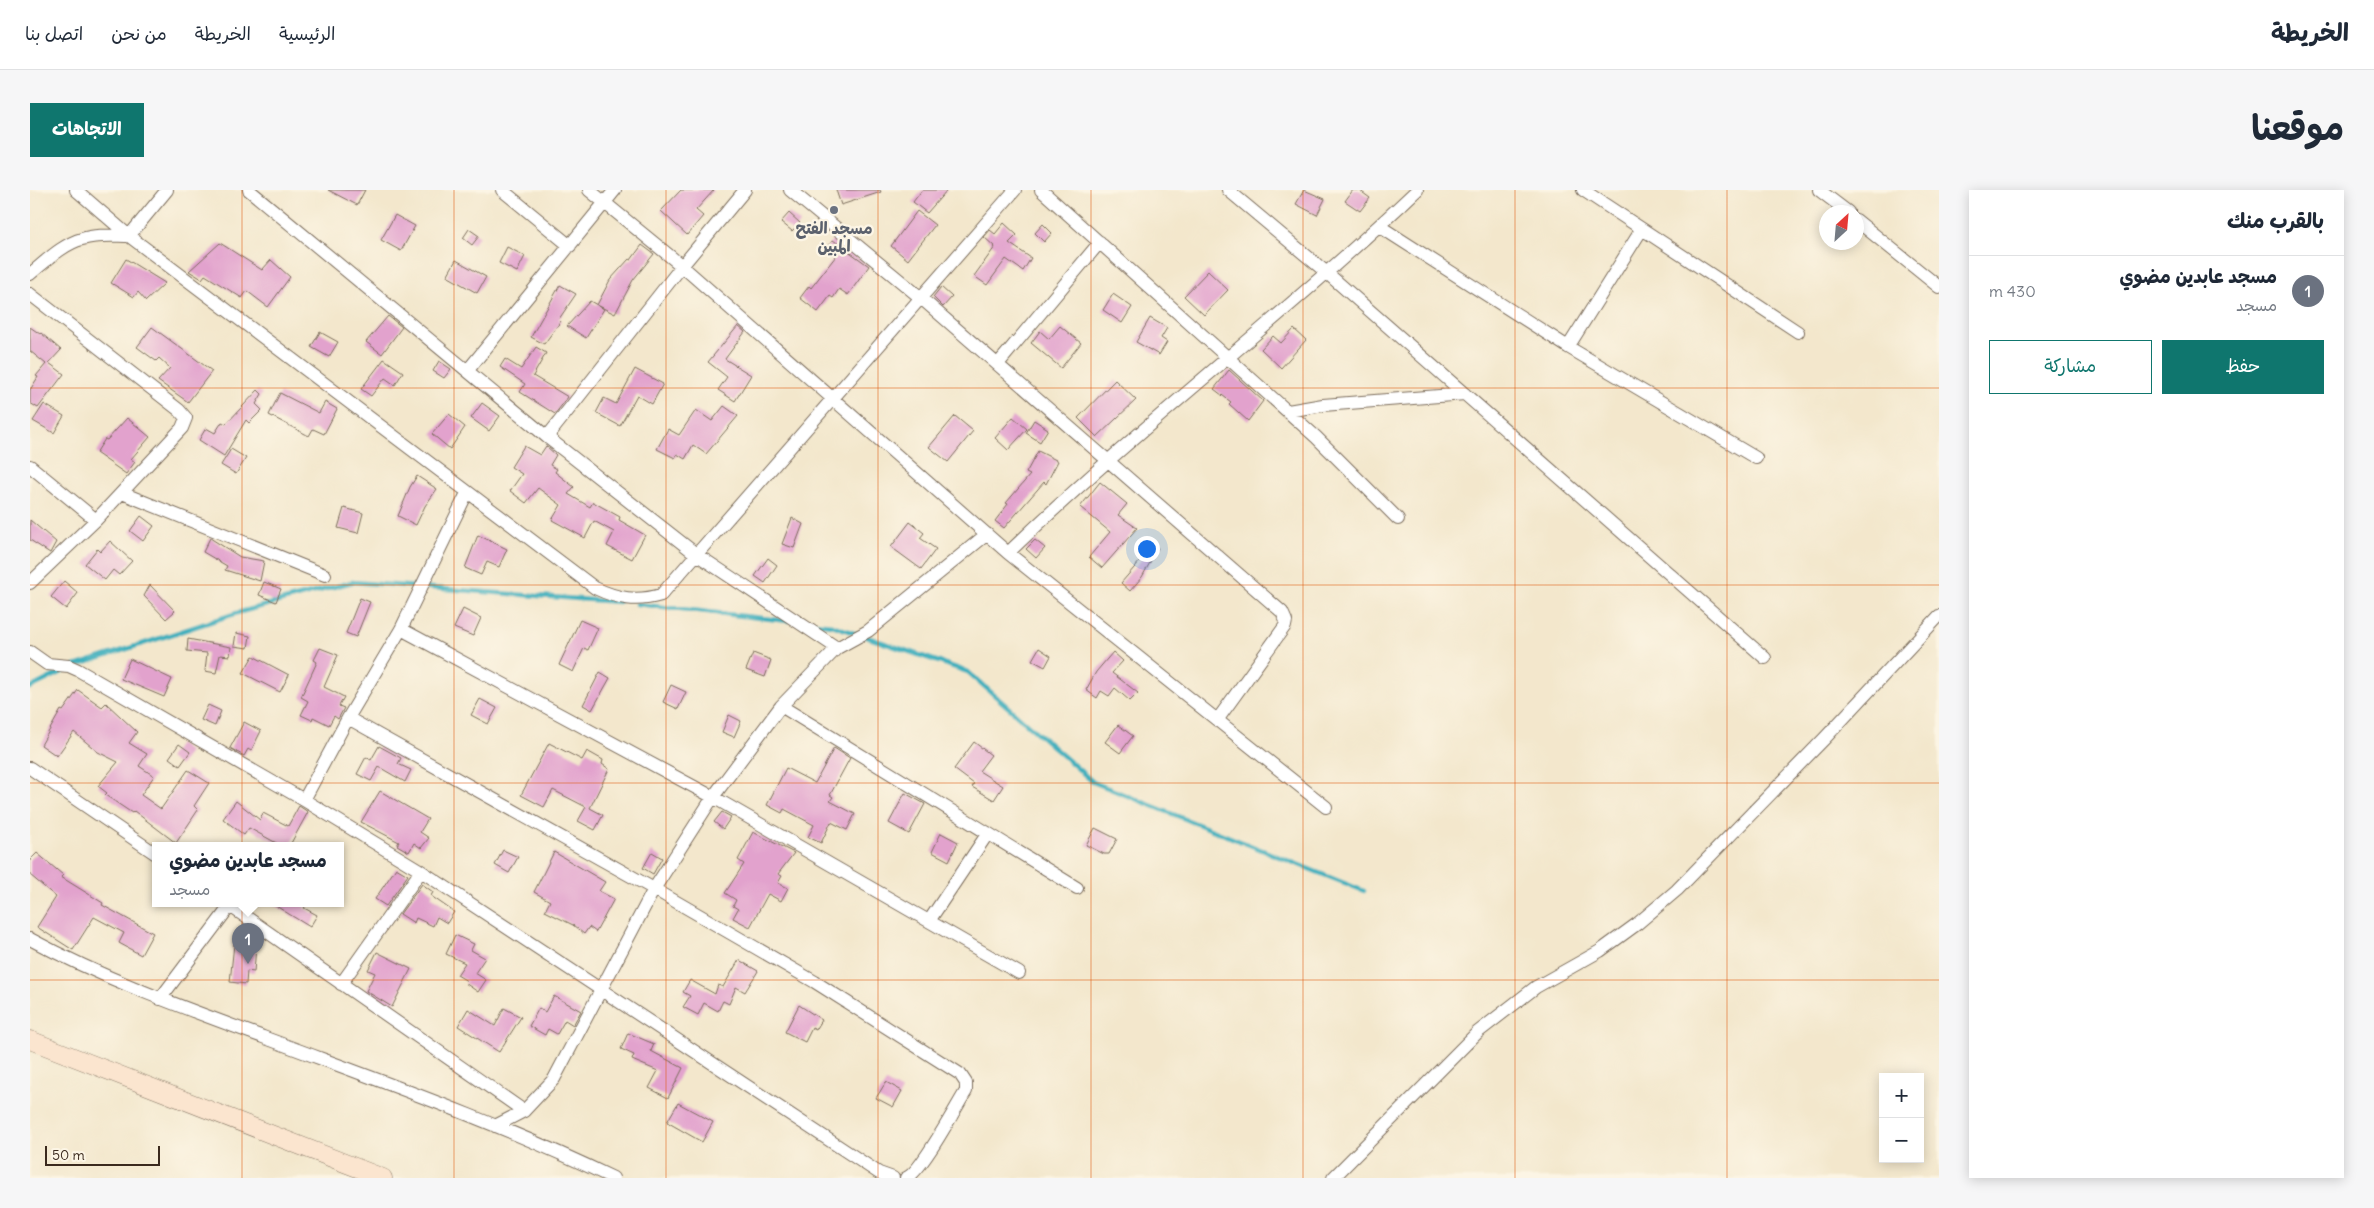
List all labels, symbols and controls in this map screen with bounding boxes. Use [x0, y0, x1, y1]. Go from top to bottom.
text: الخريطة [2271, 17, 2349, 47]
text: اتصل بنا [25, 22, 83, 45]
text: من نحن [111, 22, 167, 45]
text: الخريطة [195, 22, 251, 45]
text: الرئيسية [279, 22, 336, 45]
button: الاتجاهات [30, 103, 144, 157]
text: موقعنا [2251, 105, 2344, 149]
marker: مسجد الفتح المبين [828, 204, 840, 216]
north arrow [1819, 205, 1864, 250]
text: بالقرب منك [2227, 207, 2324, 234]
place label: مسجد الفتح المبين [796, 218, 872, 256]
text: مسجد عابدين مضوي [2119, 264, 2277, 288]
text: 430 m [1989, 281, 2036, 301]
text: 1 [2305, 281, 2311, 301]
text: مسجد [2236, 295, 2277, 315]
button: مشاركة [1989, 340, 2152, 394]
button: حفظ [2162, 340, 2324, 394]
your location [1134, 536, 1160, 562]
popup [152, 842, 344, 907]
text: مسجد عابدين مضوي [169, 848, 327, 872]
text: مسجد [169, 879, 210, 899]
pin: 1 [232, 923, 264, 964]
map controls [1879, 1073, 1924, 1163]
button: + [1879, 1073, 1924, 1118]
button: − [1879, 1118, 1924, 1163]
scale bar [45, 1143, 160, 1166]
text: 50 m [52, 1146, 85, 1164]

